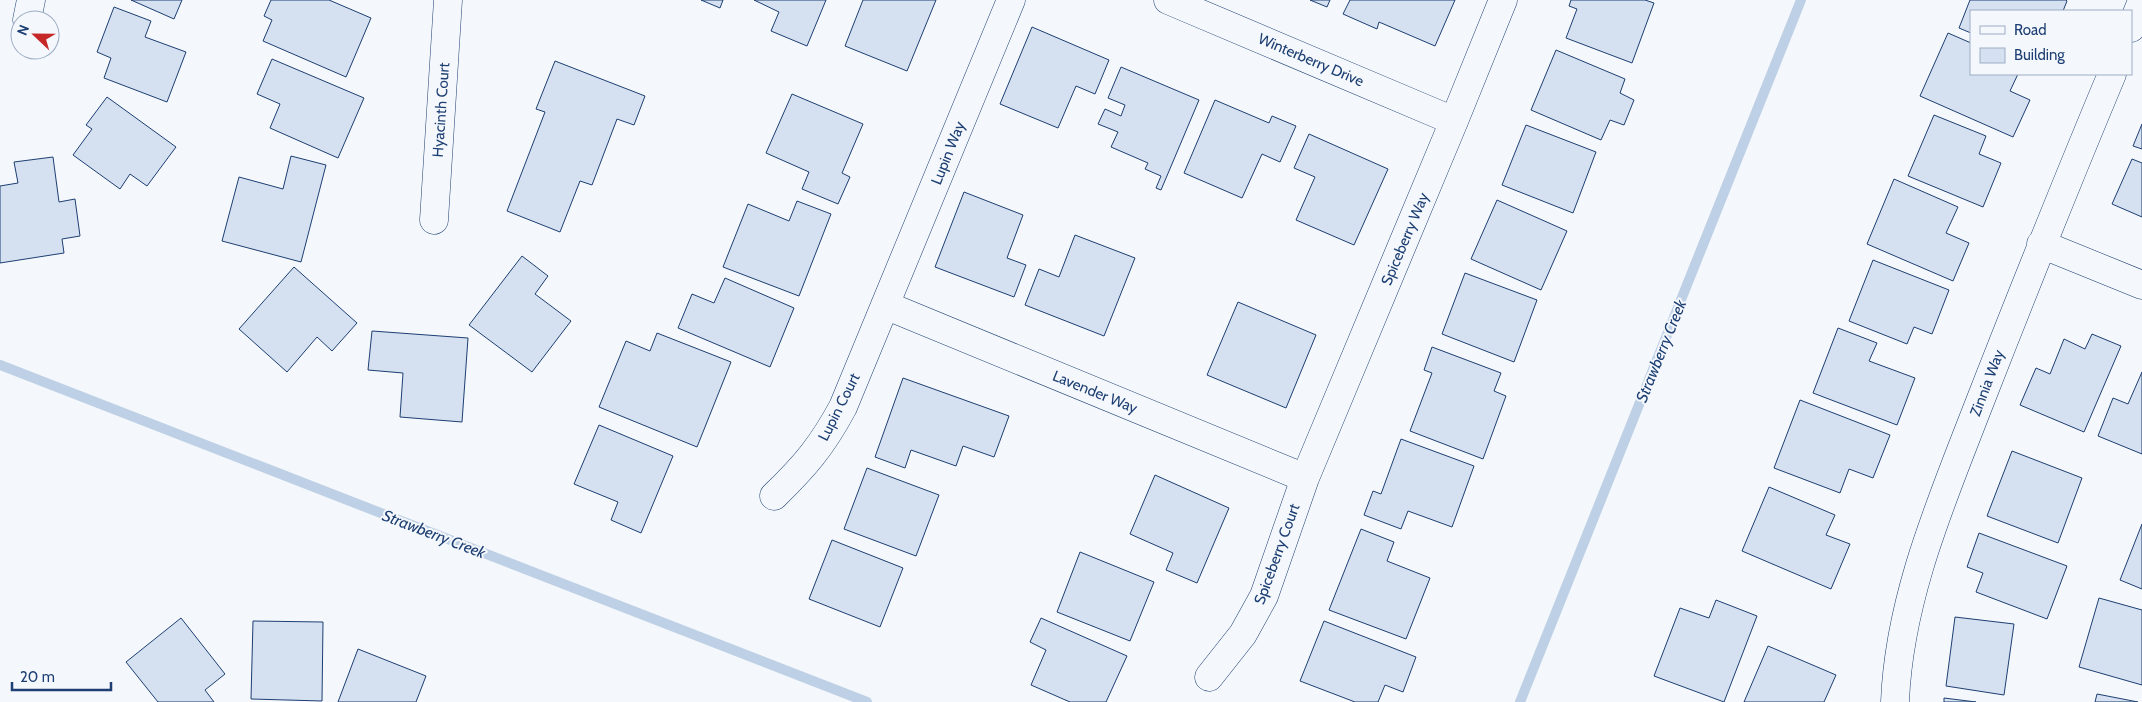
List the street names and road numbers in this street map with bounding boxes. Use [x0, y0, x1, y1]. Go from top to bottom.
street label: Winterberry Drive [1255, 30, 1367, 90]
street label: Hyacinth Court [429, 62, 453, 158]
street label: Lupin Way [927, 118, 969, 187]
street label: Spiceberry Way [1377, 189, 1433, 288]
street label: Zinnia Way [1966, 347, 2008, 419]
street label: Lavender Way [1050, 367, 1140, 417]
street label: Lupin Court [814, 370, 864, 444]
street label: Spiceberry Court [1250, 501, 1304, 607]

